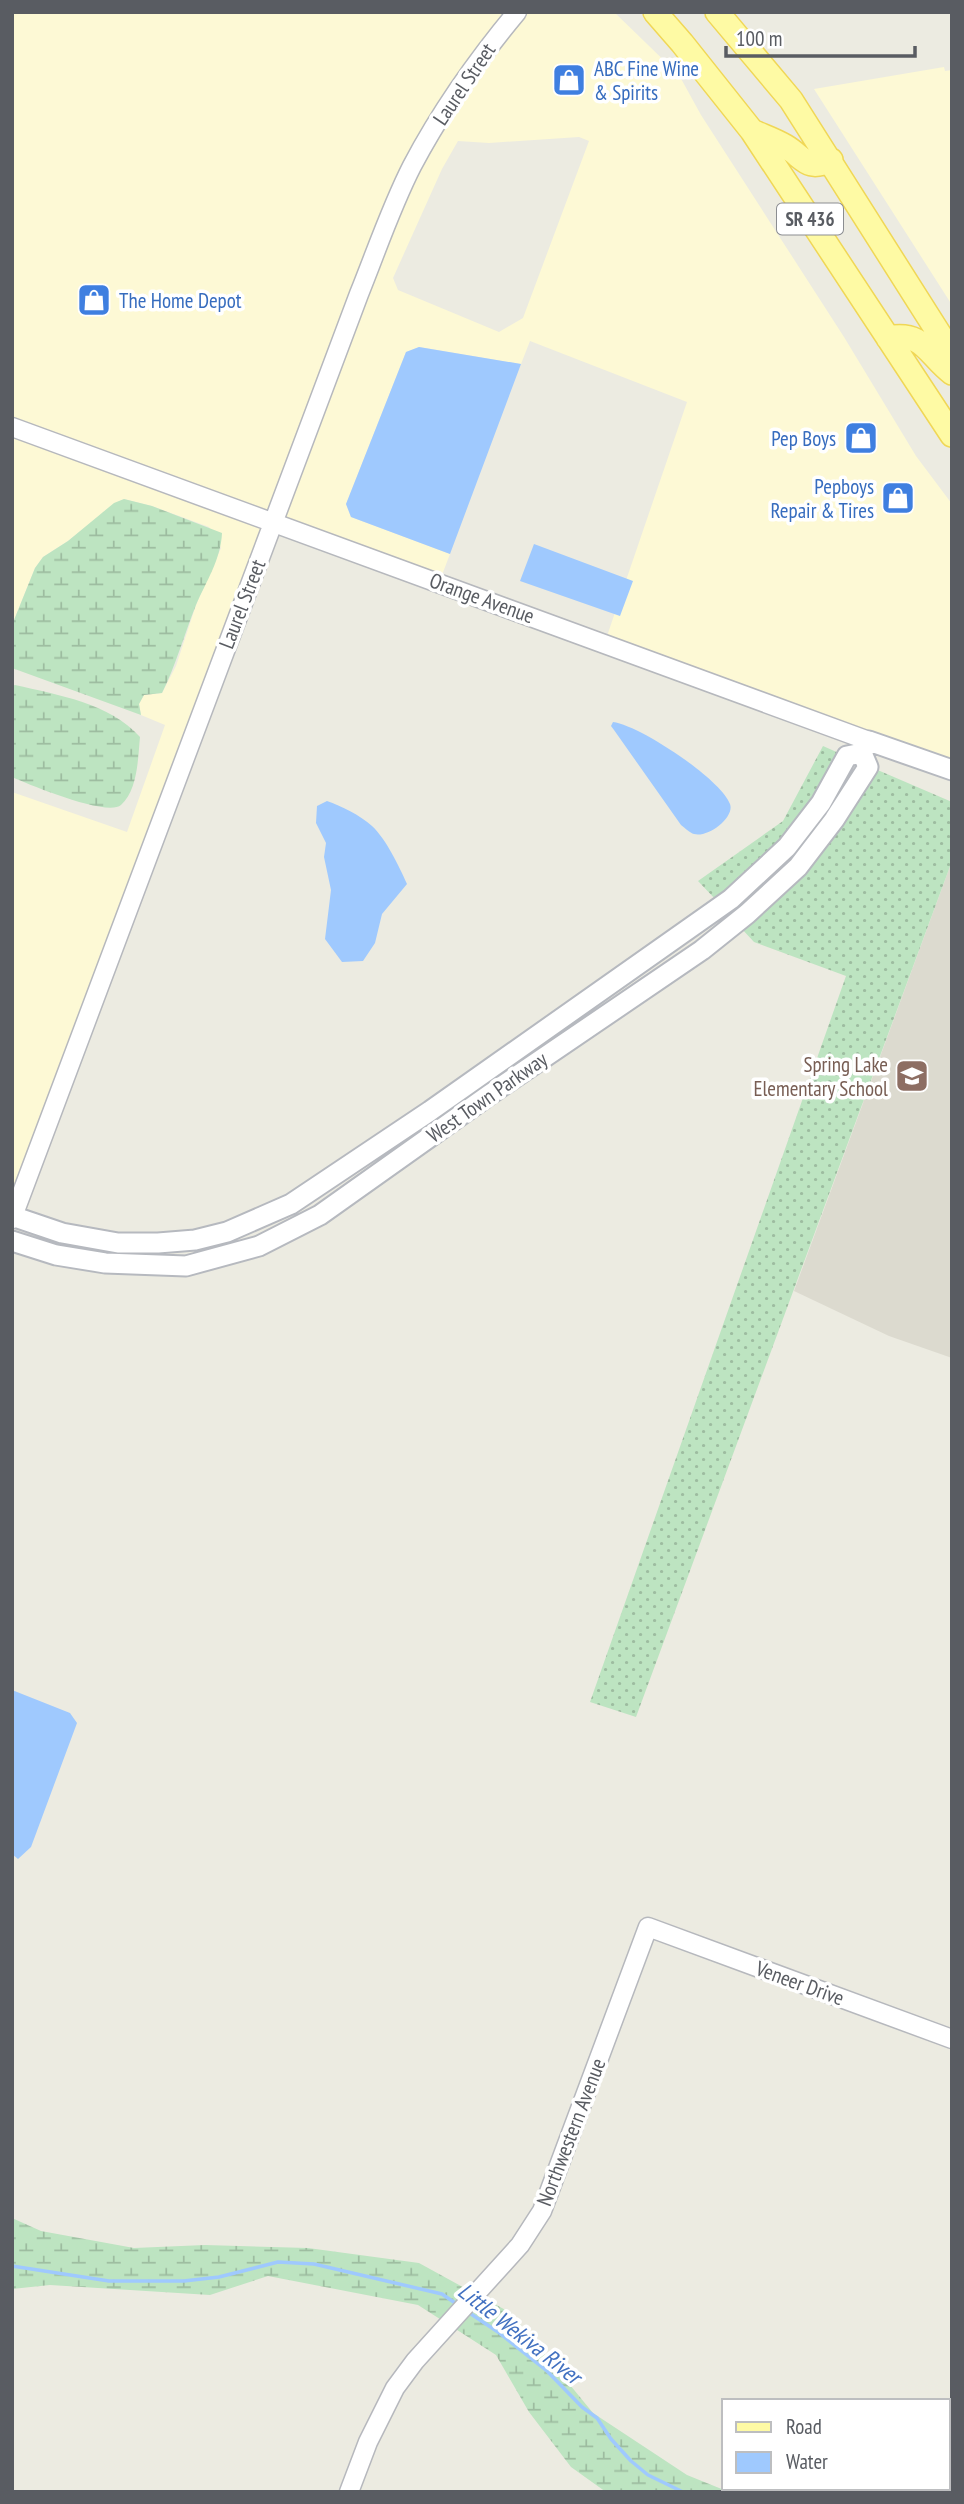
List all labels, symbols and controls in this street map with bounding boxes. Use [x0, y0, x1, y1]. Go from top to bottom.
scale bar [726, 14, 915, 58]
text: 100 m [736, 25, 782, 52]
street label: Laurel Street [427, 38, 501, 130]
place label: ABC Fine Wine & Spirits [594, 55, 699, 106]
shop icon: ABC Fine Wine & Spirits [550, 61, 588, 99]
road number: SR 436 [777, 204, 843, 234]
shop icon: The Home Depot [75, 281, 113, 319]
place label: The Home Depot [119, 287, 242, 314]
shop icon: Pep Boys [842, 419, 880, 457]
place label: Pep Boys [771, 425, 836, 452]
place label: Pepboys Repair & Tires [771, 473, 874, 524]
shop icon: Pepboys Repair & Tires [879, 479, 917, 517]
street label: Laurel Street [213, 555, 271, 652]
street label: Orange Avenue [426, 567, 538, 629]
street label: West Town Parkway [422, 1045, 553, 1148]
place label: Spring Lake Elementary School [753, 1051, 888, 1102]
school or university icon: Spring Lake Elementary School [893, 1057, 931, 1095]
street label: Veneer Drive [751, 1954, 848, 2011]
street label: Northwestern Avenue [530, 2054, 612, 2210]
water label: Little Wekiva River [453, 2276, 590, 2392]
legend [722, 2399, 950, 2490]
text: Road [786, 2413, 822, 2440]
text: Water [786, 2448, 828, 2475]

